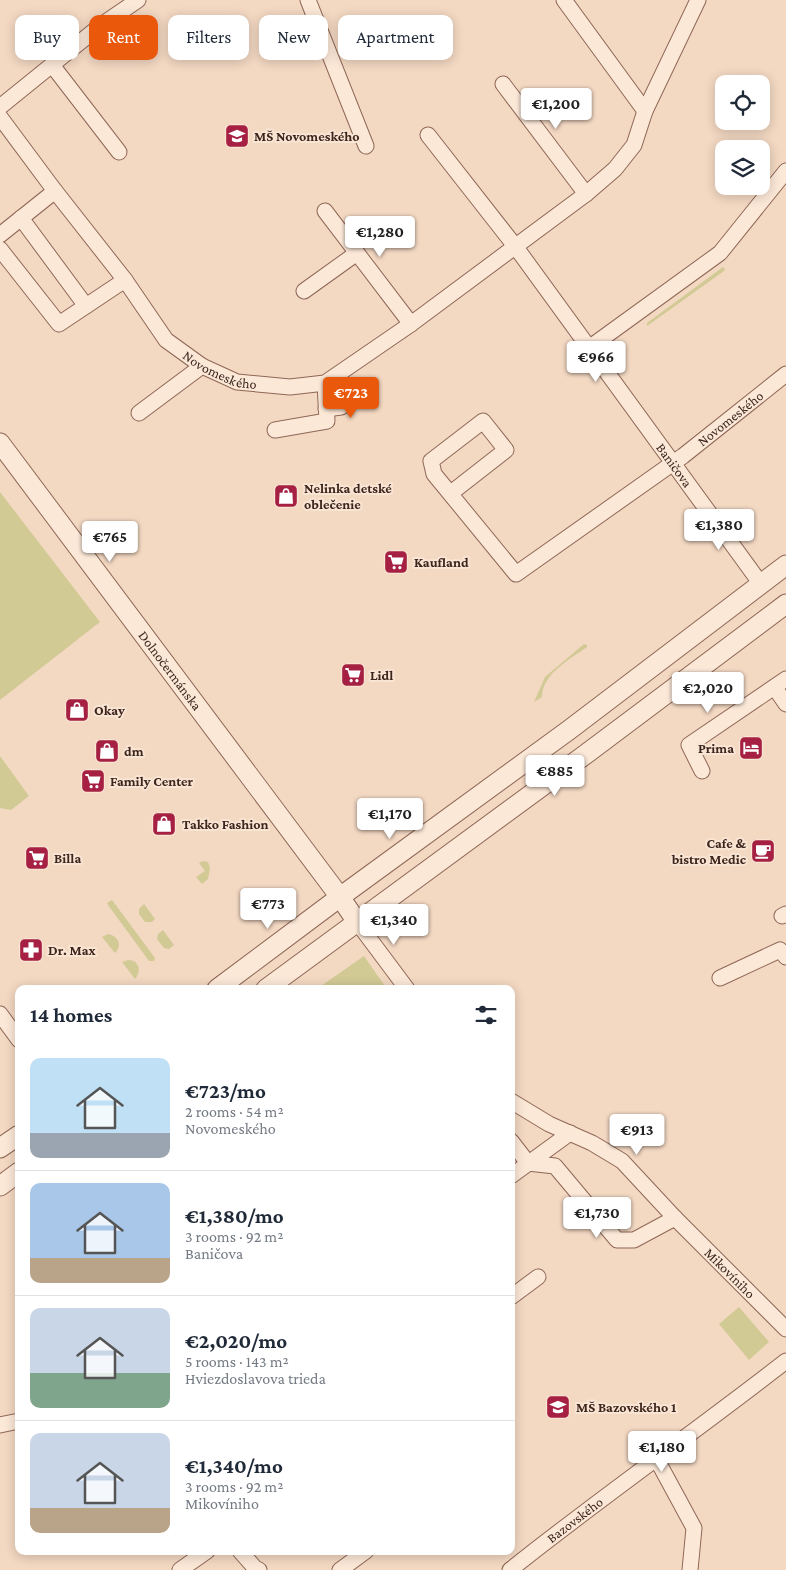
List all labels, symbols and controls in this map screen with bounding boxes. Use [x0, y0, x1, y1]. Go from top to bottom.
chip: Buy [15, 15, 79, 60]
chip: Rent [89, 15, 158, 60]
chip: Filters [168, 15, 249, 60]
chip: New [259, 15, 328, 60]
chip: Apartment [338, 15, 453, 60]
map controls [715, 75, 770, 195]
button: locate [715, 75, 770, 130]
pin: €1,200 [515, 88, 597, 130]
text: €1,200 [532, 95, 580, 112]
school or university icon: MŠ Novomeského [224, 123, 250, 149]
place label: MŠ Novomeského [254, 128, 360, 144]
button: layers [715, 140, 770, 195]
pin: €1,280 [339, 216, 421, 258]
text: €1,280 [356, 223, 404, 240]
pin: €966 [566, 340, 626, 383]
street label: Novomeského [180, 347, 257, 392]
text: €966 [578, 348, 614, 365]
pin: €723 [321, 376, 381, 419]
text: €723 [334, 384, 368, 401]
street label: Novomeského [694, 387, 766, 449]
street label: Baničova [653, 440, 696, 491]
place label: Nelinka detské oblečenie [304, 480, 392, 512]
shop icon: Nelinka detské oblečenie [273, 483, 299, 509]
pin: €1,380 [678, 508, 760, 551]
text: €1,380 [695, 516, 743, 533]
pin: €765 [80, 520, 140, 563]
text: €765 [93, 528, 127, 545]
supermarket icon: Kaufland [383, 549, 409, 575]
place label: Kaufland [414, 554, 469, 570]
street label: Dolnočermánska [135, 627, 205, 714]
supermarket icon: Lidl [340, 662, 366, 688]
place label: Lidl [370, 667, 393, 683]
pin: €2,020 [667, 672, 749, 714]
text: €2,020 [683, 679, 733, 696]
shop icon: Okay [64, 697, 90, 723]
place label: Okay [94, 702, 125, 718]
hotel icon: Prima [738, 735, 764, 761]
shop icon: dm [94, 738, 120, 764]
place label: Prima [698, 740, 734, 756]
place label: dm [124, 743, 144, 759]
pin: €885 [525, 754, 585, 797]
text: €885 [537, 762, 573, 779]
supermarket icon: Family Center [80, 768, 106, 794]
place label: Family Center [110, 773, 194, 789]
pin: €1,170 [349, 798, 431, 840]
text: €1,170 [368, 805, 412, 822]
shop icon: Takko Fashion [151, 811, 177, 837]
place label: Takko Fashion [182, 816, 269, 832]
place label: Cafe & bistro Medic [671, 835, 747, 867]
cafe icon: Cafe & bistro Medic [750, 838, 776, 864]
supermarket icon: Billa [24, 845, 50, 871]
place label: Billa [54, 850, 81, 866]
pin: €773 [238, 888, 298, 930]
text: €773 [251, 895, 285, 912]
pin: €1,340 [353, 904, 435, 946]
text: €1,340 [370, 911, 418, 928]
pharmacy icon: Dr. Max [18, 937, 44, 963]
place label: Dr. Max [48, 942, 97, 958]
icon: filters [472, 1001, 500, 1029]
text: 14 homes [30, 1003, 112, 1027]
icon: home [70, 1078, 130, 1138]
text: €723/mo [185, 1079, 266, 1103]
text: 2 rooms · 54 m² [185, 1103, 284, 1120]
pin: €913 [607, 1114, 667, 1156]
text: Novomeského [185, 1120, 276, 1137]
text: €913 [620, 1121, 654, 1138]
pin: €1,730 [556, 1196, 638, 1239]
icon: home [70, 1203, 130, 1263]
text: €1,380/mo [185, 1204, 284, 1228]
text: €1,730 [574, 1204, 620, 1221]
text: 3 rooms · 92 m² [185, 1228, 283, 1245]
street label: Mikovíniho [701, 1244, 759, 1302]
text: Baničova [185, 1245, 243, 1262]
icon: home [70, 1328, 130, 1388]
text: €2,020/mo [185, 1329, 287, 1353]
text: 5 rooms · 143 m² [185, 1353, 289, 1370]
text: Hviezdoslavova trieda [185, 1370, 326, 1387]
school or university icon: MŠ Bazovského 1 [545, 1394, 571, 1420]
place label: MŠ Bazovského 1 [576, 1399, 676, 1415]
pin: €1,180 [621, 1430, 703, 1473]
text: €1,180 [639, 1438, 685, 1455]
icon: home [70, 1453, 130, 1513]
text: €1,340/mo [185, 1454, 283, 1478]
text: 3 rooms · 92 m² [185, 1478, 283, 1495]
street label: Bazovského [544, 1493, 606, 1546]
text: Mikovíniho [185, 1495, 259, 1512]

